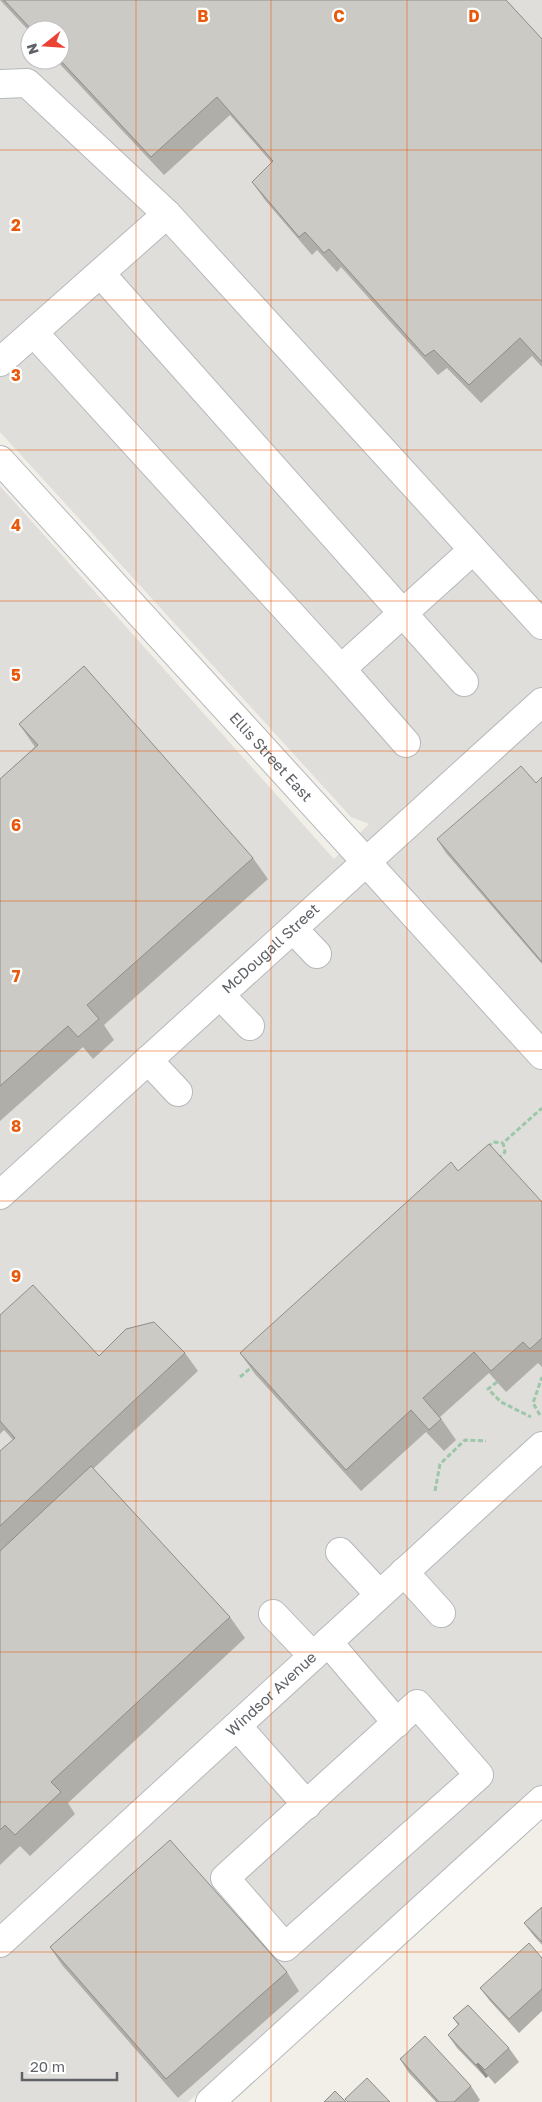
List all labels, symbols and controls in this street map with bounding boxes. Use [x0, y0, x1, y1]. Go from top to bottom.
text: B [197, 6, 209, 26]
text: C [333, 6, 345, 26]
text: D [468, 6, 480, 26]
north arrow [20, 20, 70, 70]
text: N [22, 41, 42, 57]
text: 2 [11, 215, 21, 235]
text: 3 [11, 365, 21, 385]
text: 4 [11, 515, 21, 535]
text: 5 [11, 665, 21, 685]
street label: Ellis Street East [226, 708, 317, 805]
text: 6 [11, 815, 21, 835]
street label: McDougall Street [218, 899, 322, 997]
text: 7 [12, 966, 21, 986]
text: 8 [11, 1116, 21, 1136]
text: 9 [11, 1266, 21, 1286]
street label: Windsor Avenue [222, 1647, 320, 1740]
scale bar [22, 2050, 118, 2082]
text: 20 m [30, 2057, 65, 2075]

